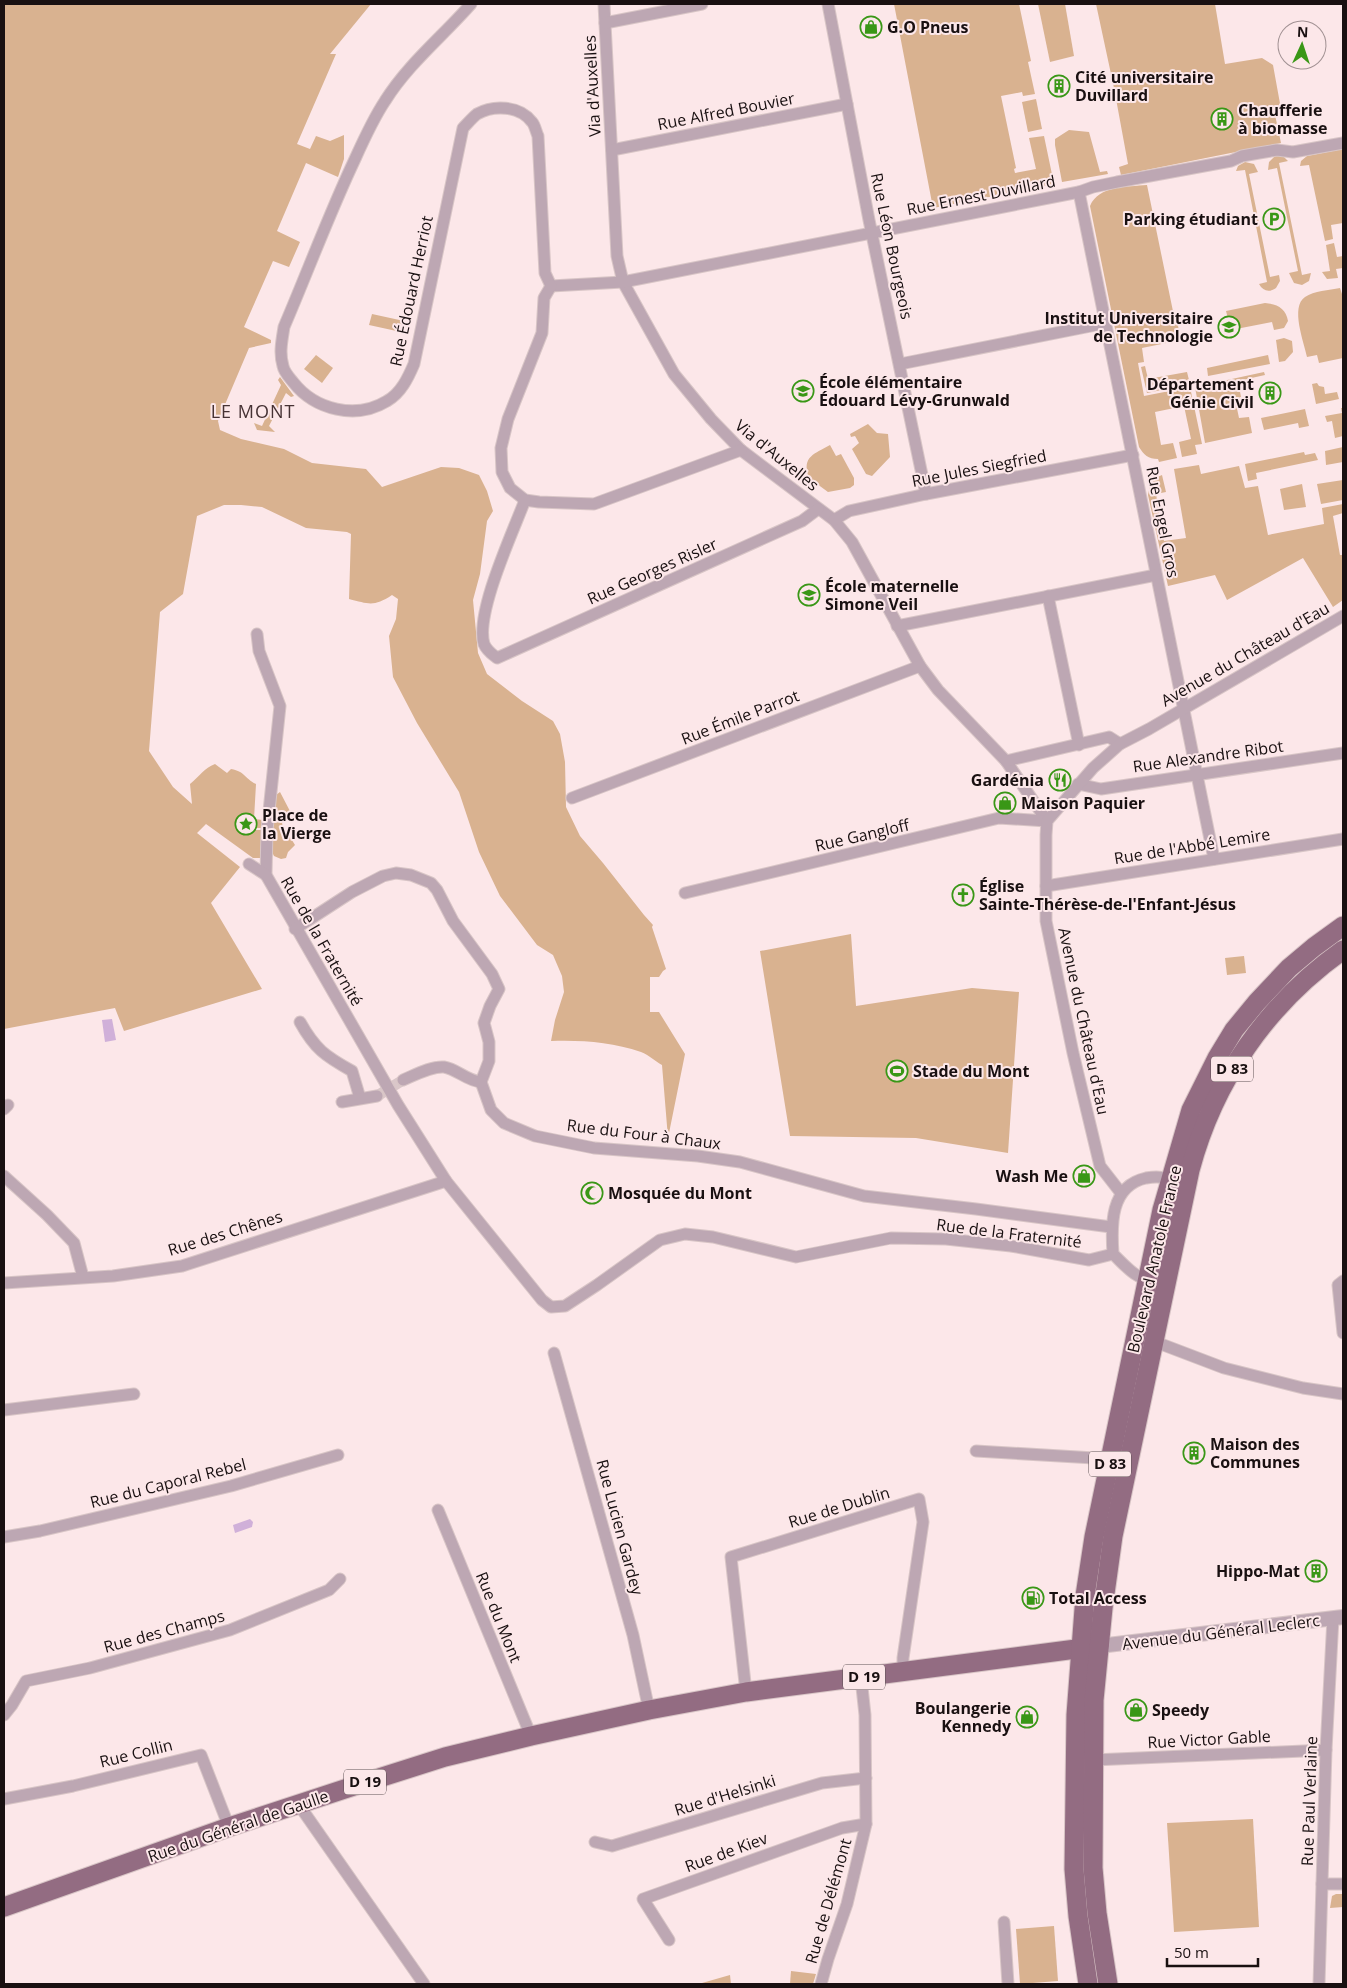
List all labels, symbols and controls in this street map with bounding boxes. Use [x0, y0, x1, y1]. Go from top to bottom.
shop icon: G.O Pneus [859, 15, 883, 39]
place label: G.O Pneus [887, 16, 969, 38]
north arrow [1277, 20, 1327, 70]
text: N [1297, 22, 1309, 41]
street label: Via d'Auxelles [578, 35, 606, 137]
place label: Cité universitaire Duvillard [1075, 66, 1213, 106]
building icon: Cité universitaire Duvillard [1047, 74, 1071, 98]
street label: Rue Alfred Bouvier [656, 87, 797, 135]
place label: Chaufferie à biomasse [1238, 99, 1327, 139]
building icon: Chaufferie à biomasse [1210, 107, 1234, 131]
street label: Rue Ernest Duvillard [905, 170, 1057, 220]
street label: Rue Léon Bourgeois [866, 171, 918, 321]
parking icon: Parking étudiant [1262, 207, 1286, 231]
place label: Parking étudiant [1123, 208, 1258, 230]
street label: Rue Édouard Herriot [384, 213, 438, 368]
place label: Institut Universitaire de Technologie [1044, 307, 1213, 347]
school or university icon: Institut Universitaire de Technologie [1217, 315, 1241, 339]
place label: École élémentaire Édouard Lévy-Grunwald [819, 371, 1010, 411]
place label: Département Génie Civil [1147, 373, 1254, 413]
school or university icon: École élémentaire Édouard Lévy-Grunwald [791, 379, 815, 403]
building icon: Département Génie Civil [1258, 381, 1282, 405]
district label: LE MONT [211, 399, 295, 423]
street label: Via d'Auxelles [730, 414, 824, 496]
street label: Rue Jules Siegfried [910, 444, 1048, 492]
street label: Rue Engel Gros [1141, 465, 1185, 579]
street label: Rue Georges Risler [583, 532, 721, 610]
place label: École maternelle Simone Veil [825, 575, 959, 615]
school or university icon: École maternelle Simone Veil [797, 583, 821, 607]
street label: Avenue du Château d'Eau [1157, 597, 1333, 711]
street label: Rue Émile Parrot [678, 684, 802, 750]
street label: Rue Alexandre Ribot [1131, 735, 1285, 777]
restaurant icon: Gardénia [1048, 768, 1072, 792]
place label: Gardénia [971, 769, 1044, 791]
shop icon: Maison Paquier [993, 791, 1017, 815]
place label: Maison Paquier [1021, 792, 1145, 814]
place label: Place de la Vierge [262, 804, 331, 844]
place icon: Place de la Vierge [234, 812, 258, 836]
street label: Rue Gangloff [813, 813, 913, 857]
street label: Rue de l'Abbé Lemire [1112, 823, 1272, 869]
street label: Rue de la Fraternité [276, 872, 368, 1010]
place label: Église Sainte-Thérèse-de-l'Enfant-Jésus [979, 875, 1236, 915]
church icon: Église Sainte-Thérèse-de-l'Enfant-Jésus [951, 883, 975, 907]
street label: Avenue du Château d'Eau [1053, 925, 1115, 1117]
road number: D 83 [1211, 1056, 1253, 1082]
sports icon: Stade du Mont [885, 1059, 909, 1083]
place label: Stade du Mont [913, 1060, 1029, 1082]
street label: Rue du Four à Chaux [566, 1114, 723, 1154]
street label: Boulevard Anatole France [1122, 1163, 1186, 1355]
shop icon: Wash Me [1072, 1164, 1096, 1188]
place label: Wash Me [996, 1165, 1068, 1187]
mosque icon: Mosquée du Mont [580, 1181, 604, 1205]
place label: Mosquée du Mont [608, 1182, 752, 1204]
street label: Rue des Chênes [165, 1205, 285, 1261]
street label: Rue de la Fraternité [935, 1213, 1083, 1253]
place label: Maison des Communes [1210, 1433, 1300, 1473]
building icon: Maison des Communes [1182, 1441, 1206, 1465]
road number: D 83 [1089, 1452, 1131, 1476]
street label: Rue du Caporal Rebel [88, 1453, 248, 1513]
street label: Rue Lucien Gardey [591, 1457, 649, 1598]
street label: Rue de Dublin [786, 1481, 892, 1533]
building icon: Hippo-Mat [1304, 1559, 1328, 1583]
place label: Hippo-Mat [1216, 1560, 1300, 1582]
street label: Rue du Mont [471, 1568, 527, 1666]
fuel station icon: Total Access [1021, 1586, 1045, 1610]
place label: Total Access [1049, 1587, 1147, 1609]
street label: Rue des Champs [101, 1604, 227, 1658]
street label: Avenue du Général Leclerc [1121, 1609, 1321, 1655]
road number: D 19 [843, 1664, 885, 1690]
place label: Boulangerie Kennedy [915, 1697, 1012, 1737]
shop icon: Speedy [1124, 1698, 1148, 1722]
place label: Speedy [1152, 1699, 1210, 1721]
shop icon: Boulangerie Kennedy [1015, 1705, 1039, 1729]
street label: Rue Victor Gable [1147, 1725, 1271, 1753]
street label: Rue Collin [97, 1733, 175, 1773]
street label: Rue Paul Verlaine [1296, 1736, 1322, 1866]
street label: Rue d'Helsinki [672, 1769, 778, 1821]
road number: D 19 [344, 1770, 386, 1794]
street label: Rue du Général de Gaulle [145, 1785, 331, 1867]
street label: Rue de Kiev [682, 1827, 770, 1877]
street label: Rue de Délémont [800, 1836, 856, 1966]
scale bar [1167, 1936, 1258, 1968]
text: 50 m [1174, 1942, 1209, 1962]

